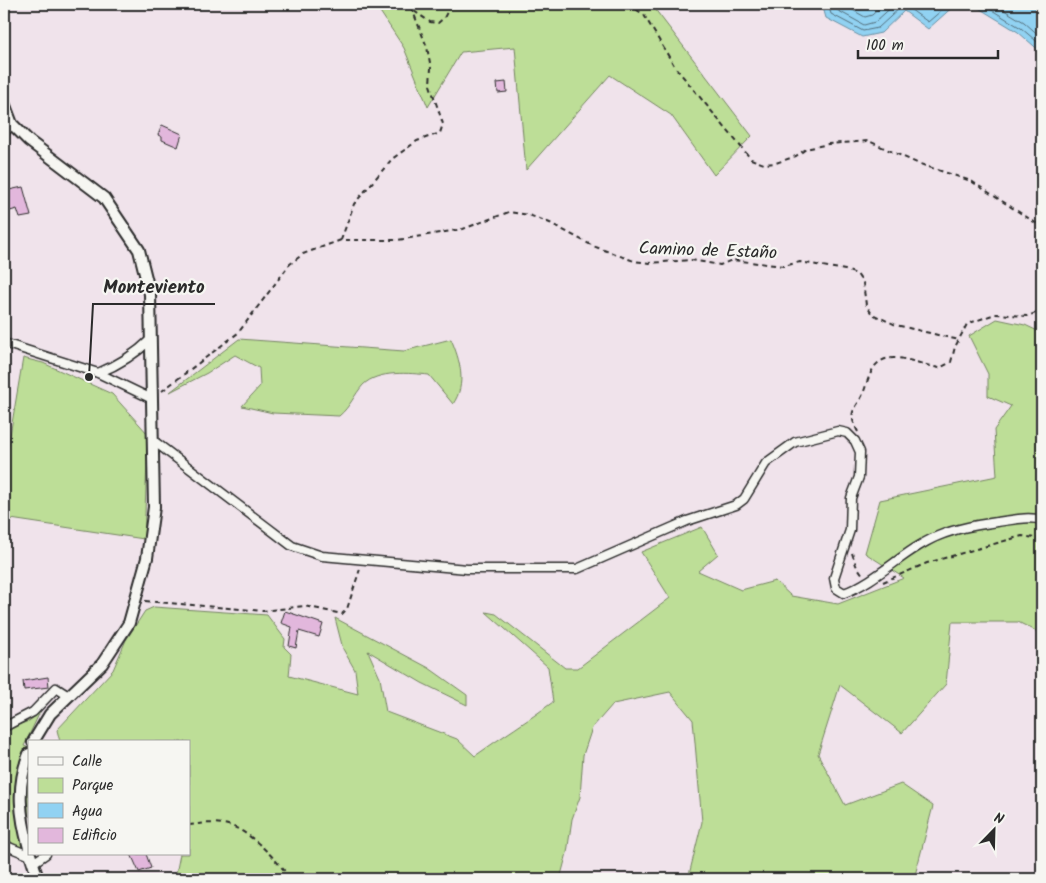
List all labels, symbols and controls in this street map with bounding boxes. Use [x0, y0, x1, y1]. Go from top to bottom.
scale bar [858, 28, 998, 60]
text: 100 m [866, 34, 904, 58]
street label: Camino de Estaño [638, 235, 778, 268]
callout: Monteviento [93, 270, 215, 304]
text: Monteviento [103, 273, 205, 303]
legend [28, 740, 190, 856]
text: Calle [72, 750, 102, 774]
text: Parque [72, 774, 113, 798]
text: Agua [72, 800, 103, 824]
north arrow [968, 806, 1018, 856]
text: N [990, 807, 1007, 831]
text: Edificio [72, 824, 117, 848]

